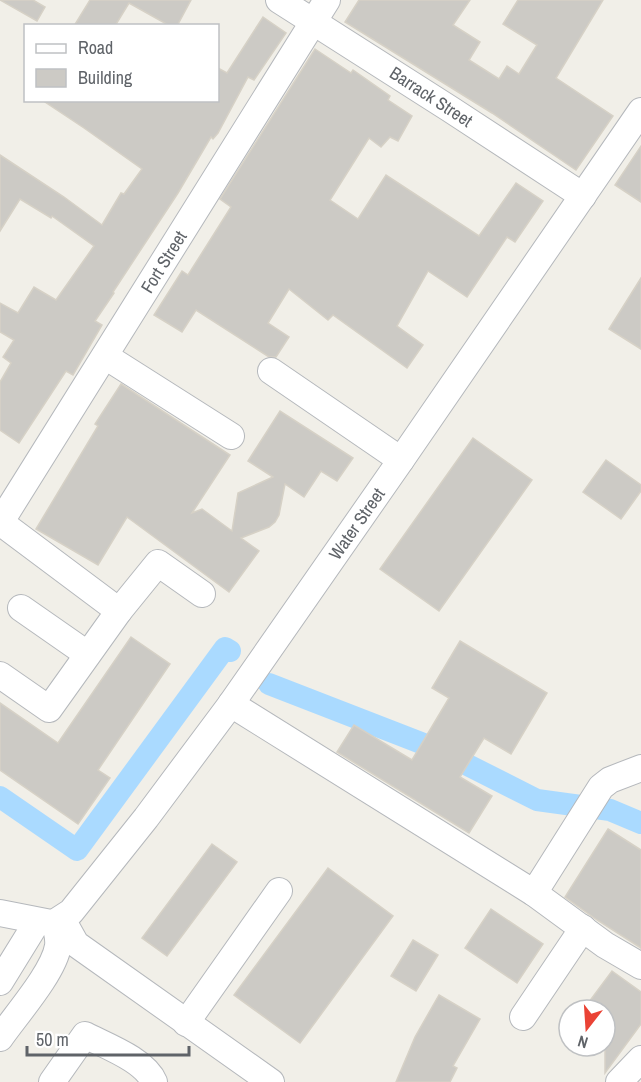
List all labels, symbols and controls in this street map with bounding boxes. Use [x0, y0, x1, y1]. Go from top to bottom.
legend [24, 24, 219, 102]
text: Road [78, 35, 113, 60]
street label: Barrack Street [385, 60, 478, 133]
text: Building [78, 65, 133, 90]
street label: Fort Street [135, 226, 192, 298]
street label: Water Street [323, 483, 390, 565]
north arrow [557, 998, 617, 1058]
scale bar [27, 1019, 189, 1057]
text: 50 m [36, 1027, 69, 1052]
text: N [575, 1030, 590, 1054]

